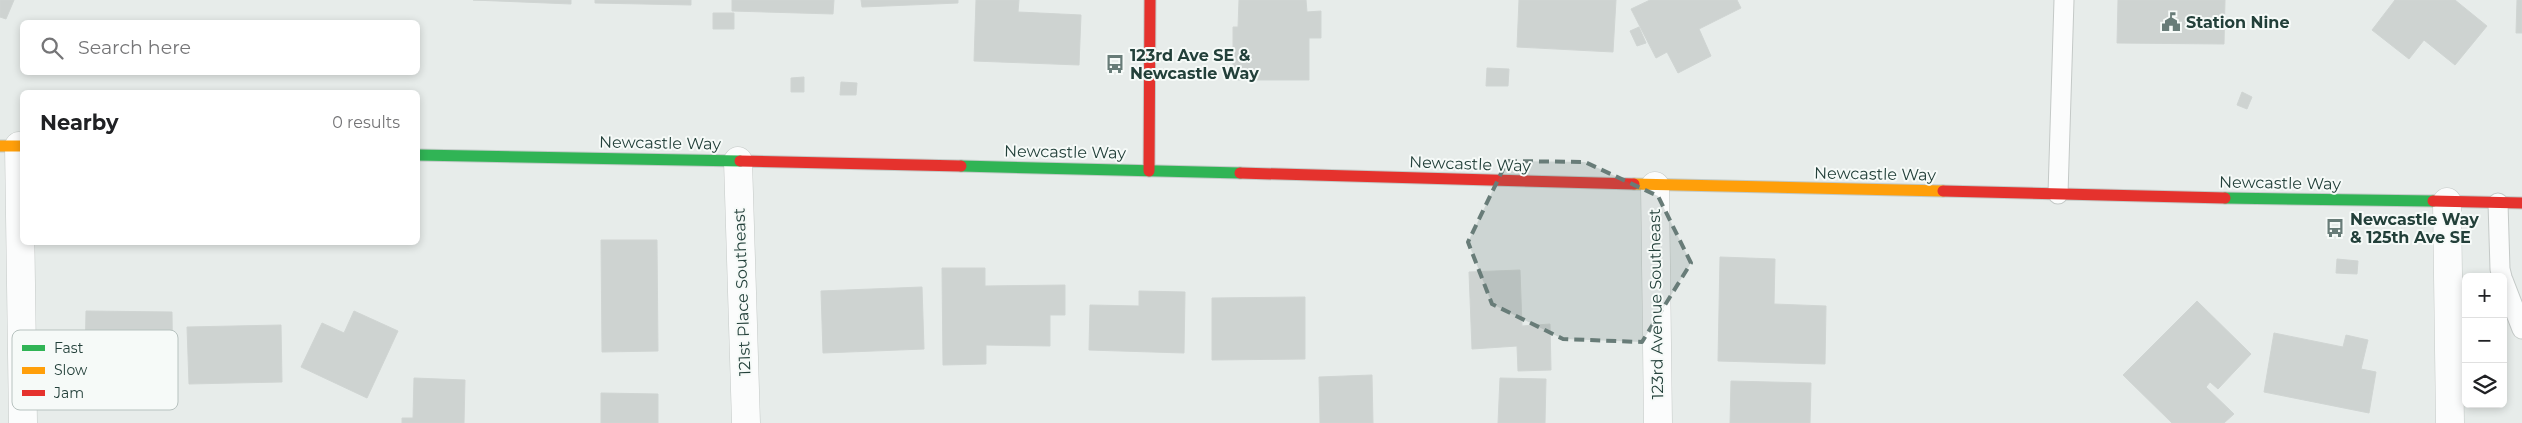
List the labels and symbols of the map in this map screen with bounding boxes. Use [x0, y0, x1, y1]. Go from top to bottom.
public building icon: Station Nine [2160, 11, 2182, 33]
place label: Station Nine [2186, 13, 2290, 32]
place label: 123rd Ave SE & Newcastle Way [1130, 46, 1259, 83]
bus stop icon: 123rd Ave SE & Newcastle Way [1104, 53, 1126, 75]
street label: Newcastle Way [599, 132, 721, 154]
street label: Newcastle Way [1004, 141, 1126, 163]
street label: Newcastle Way [1409, 152, 1532, 176]
street label: Newcastle Way [1814, 163, 1936, 185]
street label: Newcastle Way [2219, 172, 2341, 194]
street label: 121st Place Southeast [730, 207, 754, 376]
street label: 123rd Avenue Southeast [1645, 208, 1667, 400]
place label: Newcastle Way & 125th Ave SE [2350, 210, 2479, 247]
bus stop icon: Newcastle Way & 125th Ave SE [2324, 217, 2346, 239]
legend [12, 330, 178, 410]
text: Fast [54, 339, 84, 357]
text: Slow [54, 361, 88, 379]
text: Jam [53, 384, 84, 402]

